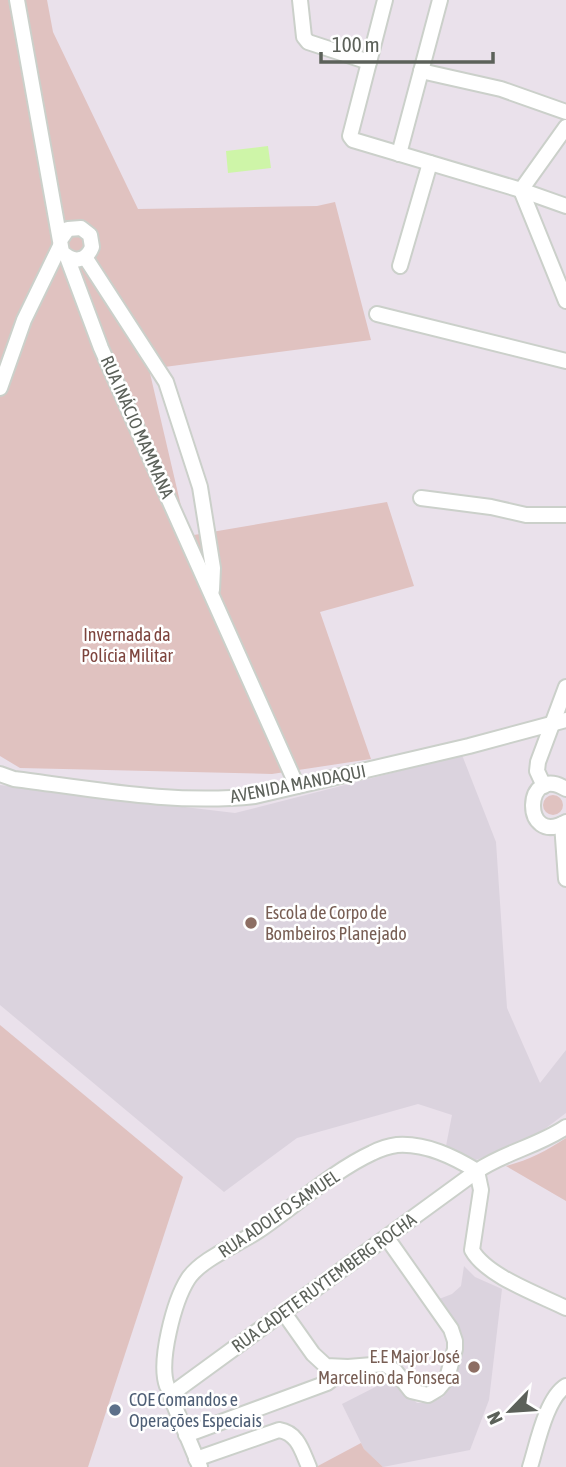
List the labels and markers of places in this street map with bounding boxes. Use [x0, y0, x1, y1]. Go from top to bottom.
place label: Escola de Corpo de Bombeiros Planejado [265, 902, 407, 944]
marker: Escola de Corpo de Bombeiros Planejado [243, 915, 259, 931]
place label: E.E Major José Marcelino da Fonseca [318, 1346, 460, 1388]
marker: E.E Major José Marcelino da Fonseca [466, 1359, 482, 1375]
place label: COE Comandos e Operações Especiais [129, 1389, 262, 1431]
marker: COE Comandos e Operações Especiais [107, 1402, 123, 1418]

